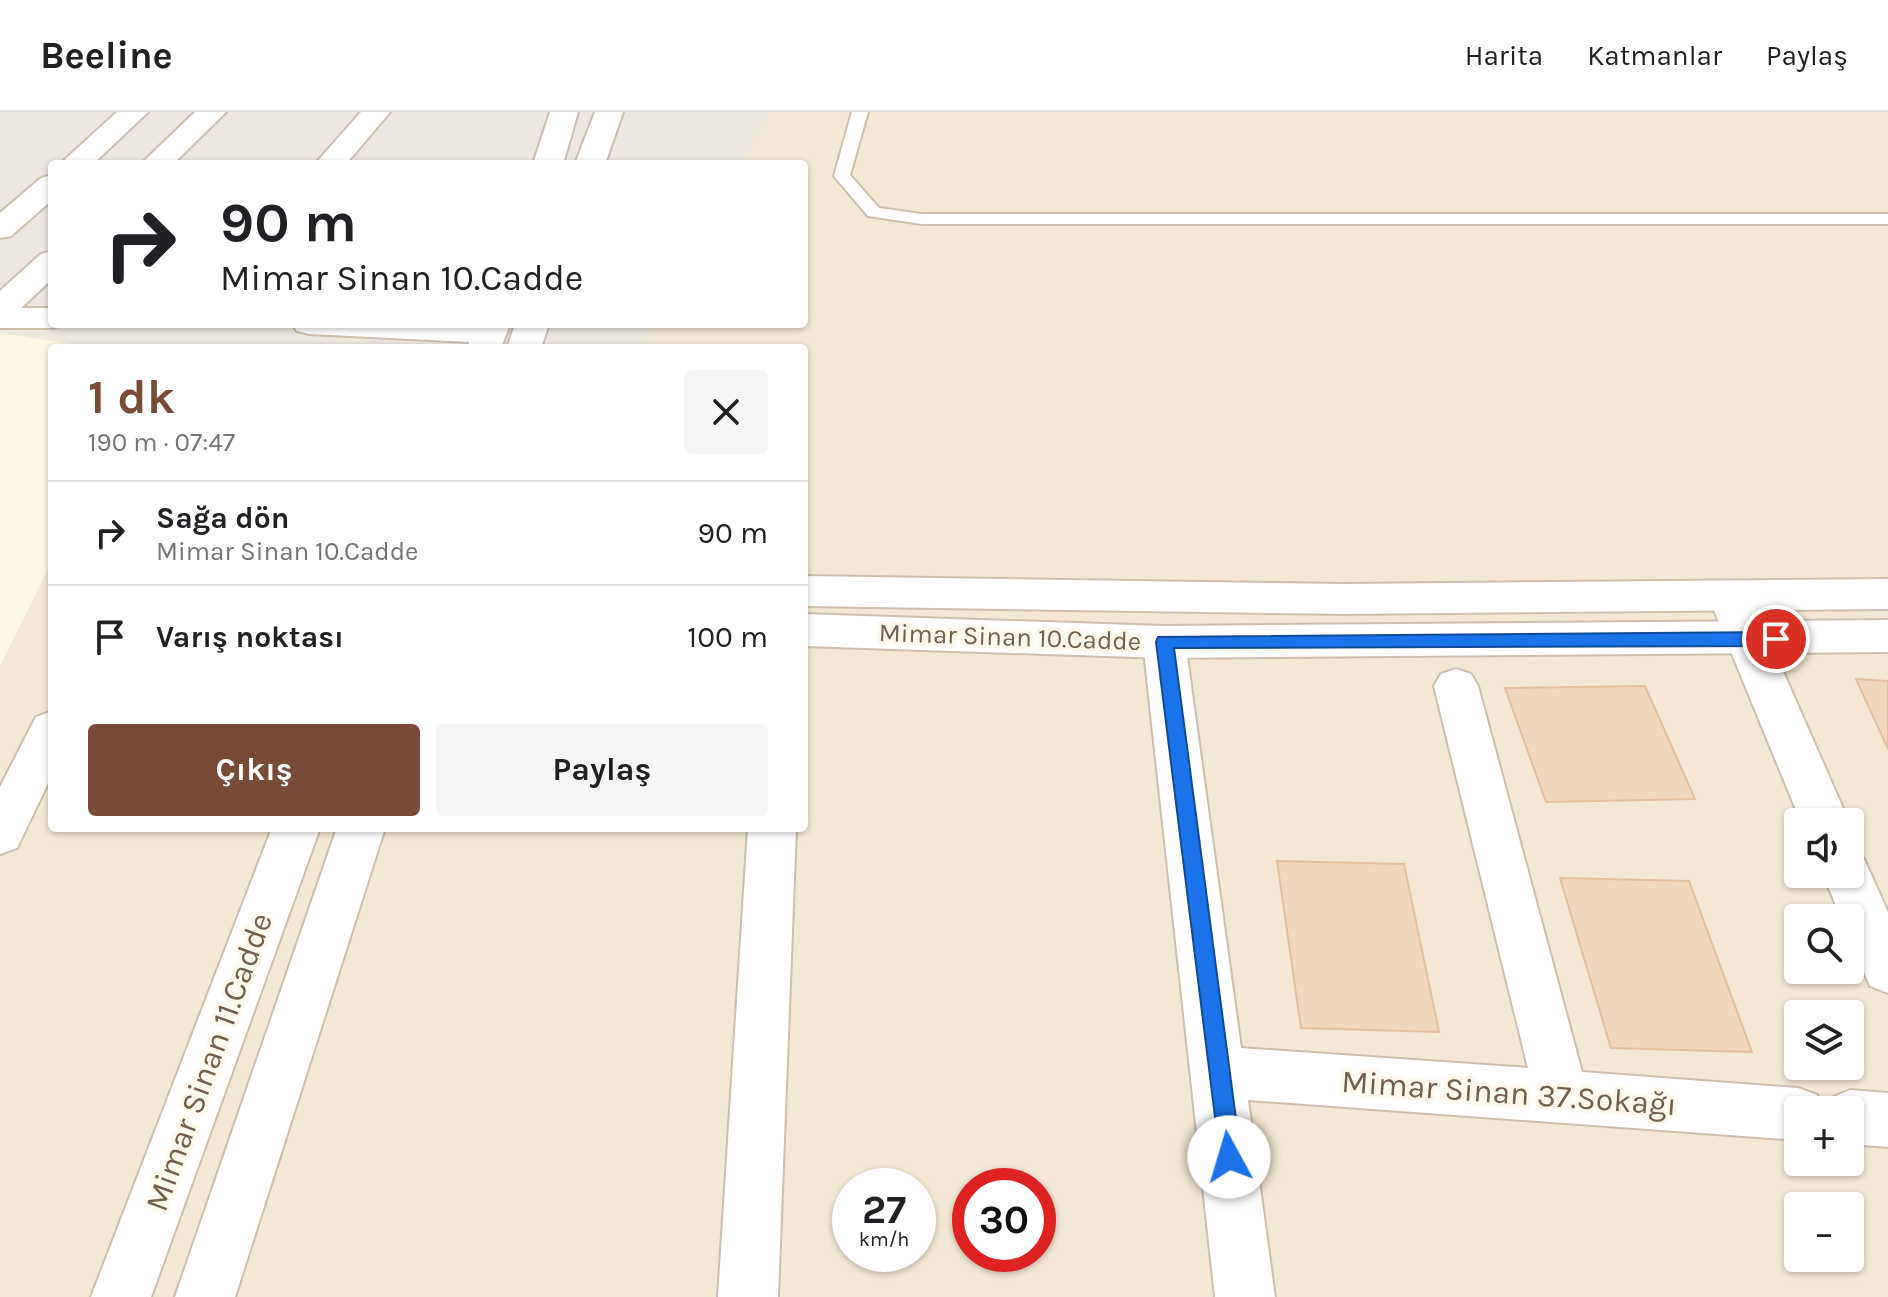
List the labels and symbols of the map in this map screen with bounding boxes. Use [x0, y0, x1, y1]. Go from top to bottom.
pin [1742, 605, 1810, 673]
street label: Mimar Sinan 10.Cadde [878, 617, 1142, 657]
street label: Mimar Sinan 11.Cadde [138, 908, 280, 1216]
street label: Mimar Sinan 37.Sokağı [1340, 1063, 1678, 1123]
position arrow [1187, 1115, 1271, 1199]
speed limit sign: 30 [952, 1168, 1056, 1272]

